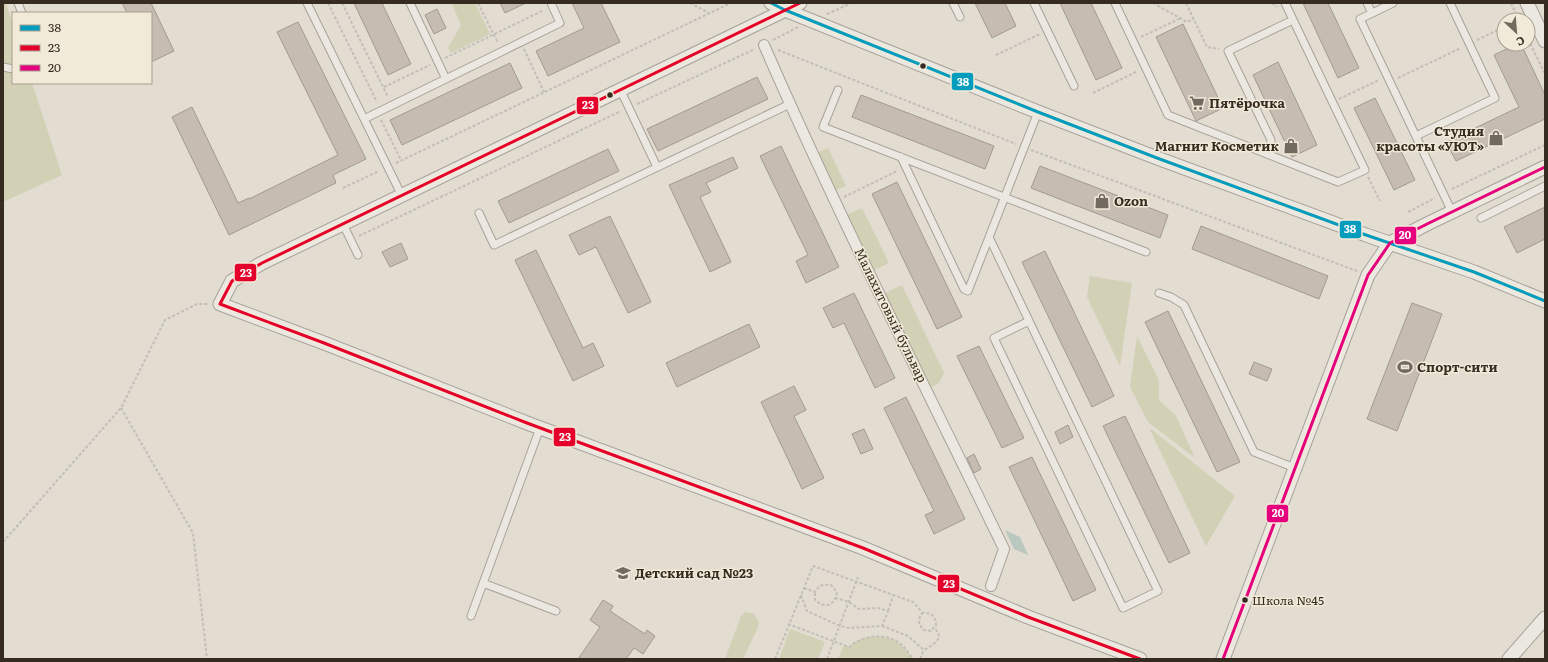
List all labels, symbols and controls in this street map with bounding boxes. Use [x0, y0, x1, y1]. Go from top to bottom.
legend [12, 12, 152, 84]
north arrow [1496, 12, 1536, 52]
text: 38 [48, 18, 62, 36]
text: С [1514, 33, 1528, 51]
text: 23 [48, 38, 61, 56]
text: 20 [48, 58, 61, 76]
unlabelled marker [918, 61, 928, 71]
line badge: 38 [951, 72, 974, 91]
text: 38 [957, 73, 970, 89]
unlabelled marker [605, 90, 615, 100]
place label: Пятёрочка [1209, 93, 1285, 112]
supermarket icon: Пятёрочка [1188, 94, 1206, 112]
line badge: 23 [576, 96, 599, 115]
text: 23 [582, 96, 594, 112]
place label: Студия красоты «УЮТ» [1376, 121, 1484, 155]
shop icon: Студия красоты «УЮТ» [1487, 129, 1505, 147]
place label: Магнит Косметик [1155, 136, 1280, 155]
shop icon: Магнит Косметик [1282, 137, 1300, 155]
place label: Ozon [1114, 191, 1148, 210]
shop icon: Ozon [1093, 192, 1111, 210]
line badge: 38 [1339, 220, 1362, 239]
text: 38 [1344, 220, 1357, 236]
line badge: 20 [1394, 226, 1417, 245]
text: 20 [1399, 226, 1412, 242]
street label: Малахитовый бульвар [850, 244, 932, 385]
line badge: 23 [234, 263, 257, 282]
text: 23 [240, 264, 252, 280]
place label: Спорт-сити [1417, 357, 1498, 376]
sports icon: Спорт-сити [1396, 358, 1414, 376]
line badge: 23 [553, 427, 576, 447]
text: 23 [559, 428, 571, 444]
line badge: 20 [1266, 504, 1289, 523]
text: 20 [1272, 504, 1285, 520]
place label: Детский сад №23 [635, 563, 753, 582]
school or university icon: Детский сад №23 [614, 564, 632, 582]
line badge: 23 [937, 574, 960, 593]
text: 23 [943, 575, 955, 591]
place label: Школа №45 [1252, 591, 1324, 609]
marker: Школа №45 [1240, 595, 1250, 605]

